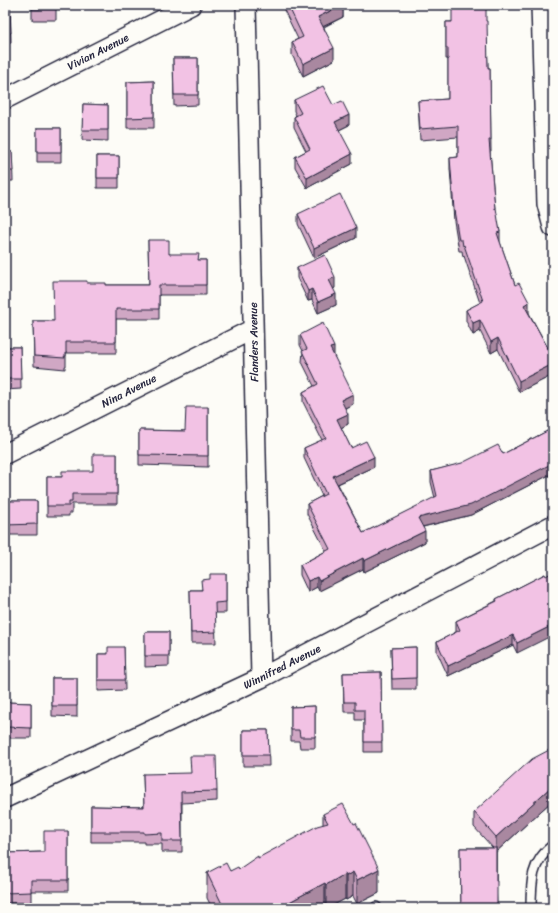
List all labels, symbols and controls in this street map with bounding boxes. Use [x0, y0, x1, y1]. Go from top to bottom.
street label: Vivian Avenue [64, 28, 133, 76]
street label: Flanders Avenue [244, 302, 264, 382]
street label: Nina Avenue [98, 369, 160, 413]
street label: Winnifred Avenue [240, 639, 325, 695]

